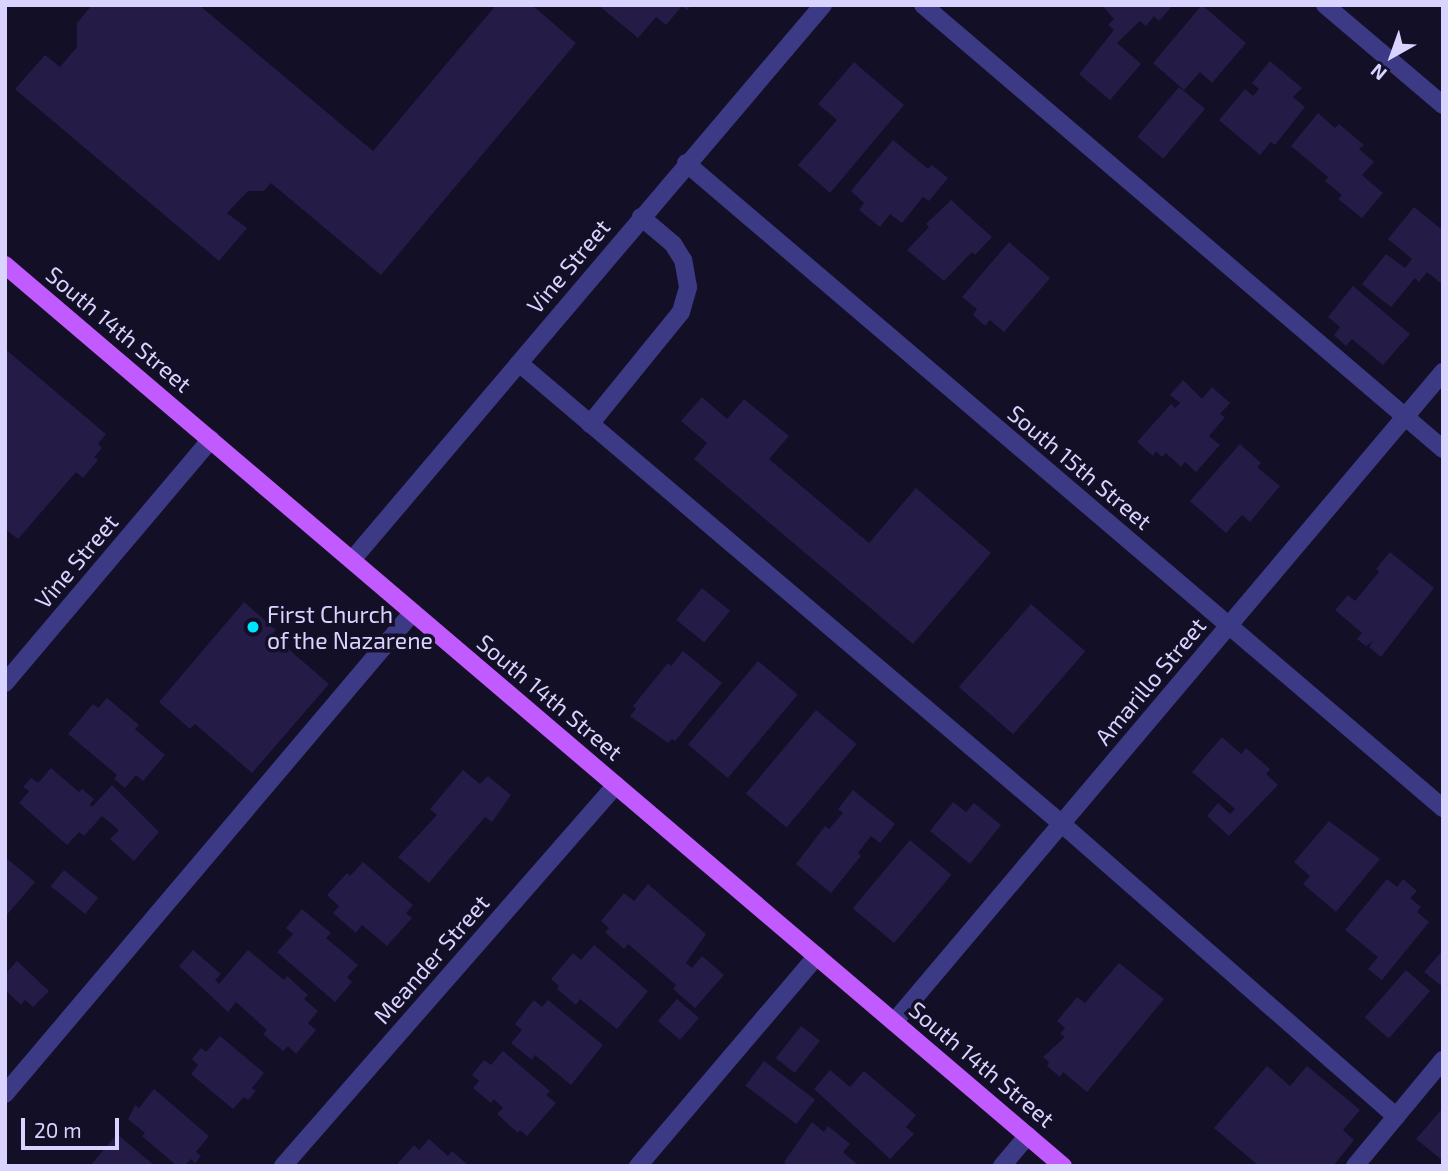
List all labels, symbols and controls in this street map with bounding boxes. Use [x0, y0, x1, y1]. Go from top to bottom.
north arrow [1357, 21, 1427, 91]
text: N [1366, 59, 1391, 86]
street label: Vine Street [521, 213, 615, 319]
street label: South 14th Street [41, 260, 197, 398]
street label: South 15th Street [1003, 399, 1157, 535]
street label: Vine Street [29, 508, 123, 614]
place label: First Church of the Nazarene [267, 600, 434, 654]
street label: Amarillo Street [1089, 612, 1211, 750]
marker: First Church of the Nazarene [245, 619, 261, 635]
street label: South 14th Street [472, 628, 628, 766]
street label: Meander Street [367, 889, 495, 1029]
street label: South 14th Street [904, 995, 1060, 1133]
scale bar [24, 1104, 122, 1148]
text: 20 m [34, 1117, 82, 1142]

